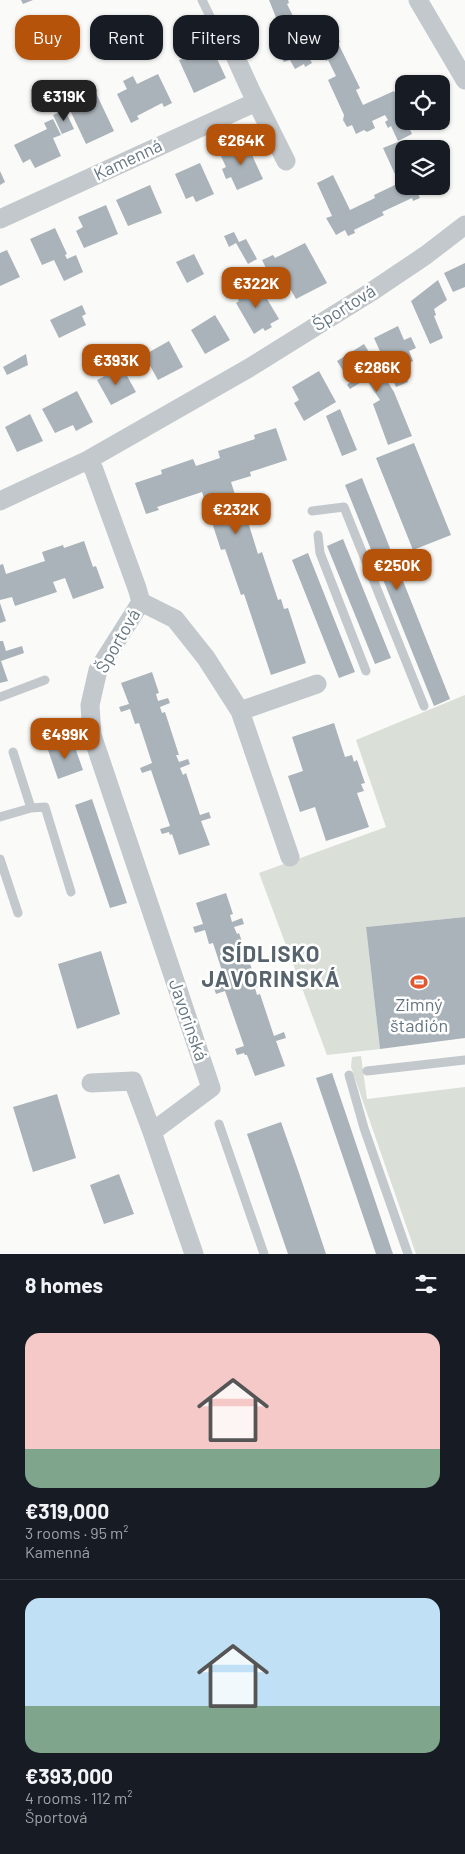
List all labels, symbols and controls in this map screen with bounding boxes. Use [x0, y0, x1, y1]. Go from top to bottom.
chip: Buy [15, 15, 80, 60]
chip: Rent [90, 15, 163, 60]
chip: Filters [173, 15, 259, 60]
chip: New [269, 15, 339, 60]
map controls [395, 75, 450, 195]
button: locate [395, 75, 450, 130]
pin: €319K [29, 80, 99, 122]
text: €319K [43, 86, 85, 105]
pin: €264K [206, 124, 276, 166]
text: €264K [217, 130, 265, 149]
street label: Kamenná [90, 134, 165, 185]
button: layers [395, 140, 450, 195]
pin: €322K [221, 266, 291, 309]
text: €322K [233, 273, 279, 292]
street label: Športová [308, 279, 379, 335]
pin: €393K [81, 344, 151, 386]
text: €393K [93, 350, 139, 369]
pin: €286K [342, 350, 412, 393]
text: €286K [354, 357, 400, 376]
pin: €232K [201, 492, 271, 535]
text: €232K [213, 499, 259, 518]
pin: €250K [362, 548, 432, 591]
text: €250K [374, 555, 420, 574]
street label: Športová [90, 605, 144, 676]
pin: €499K [30, 718, 100, 760]
text: €499K [42, 724, 88, 743]
district label: SÍDLISKO JAVORINSKÁ [201, 940, 341, 991]
sports icon: Zimný štadión [409, 972, 429, 992]
street label: Javorinská [165, 976, 213, 1063]
place label: Zimný štadión [390, 993, 448, 1036]
icon: filters [412, 1270, 440, 1298]
text: 8 homes [25, 1272, 103, 1297]
icon: home [188, 1365, 278, 1455]
text: €319,000 [25, 1498, 109, 1523]
text: 3 rooms · 95 m² [25, 1523, 129, 1542]
text: Kamenná [25, 1542, 90, 1561]
icon: home [188, 1631, 278, 1721]
text: €393,000 [25, 1763, 113, 1788]
text: 4 rooms · 112 m² [25, 1788, 132, 1807]
text: Športová [25, 1807, 87, 1826]

